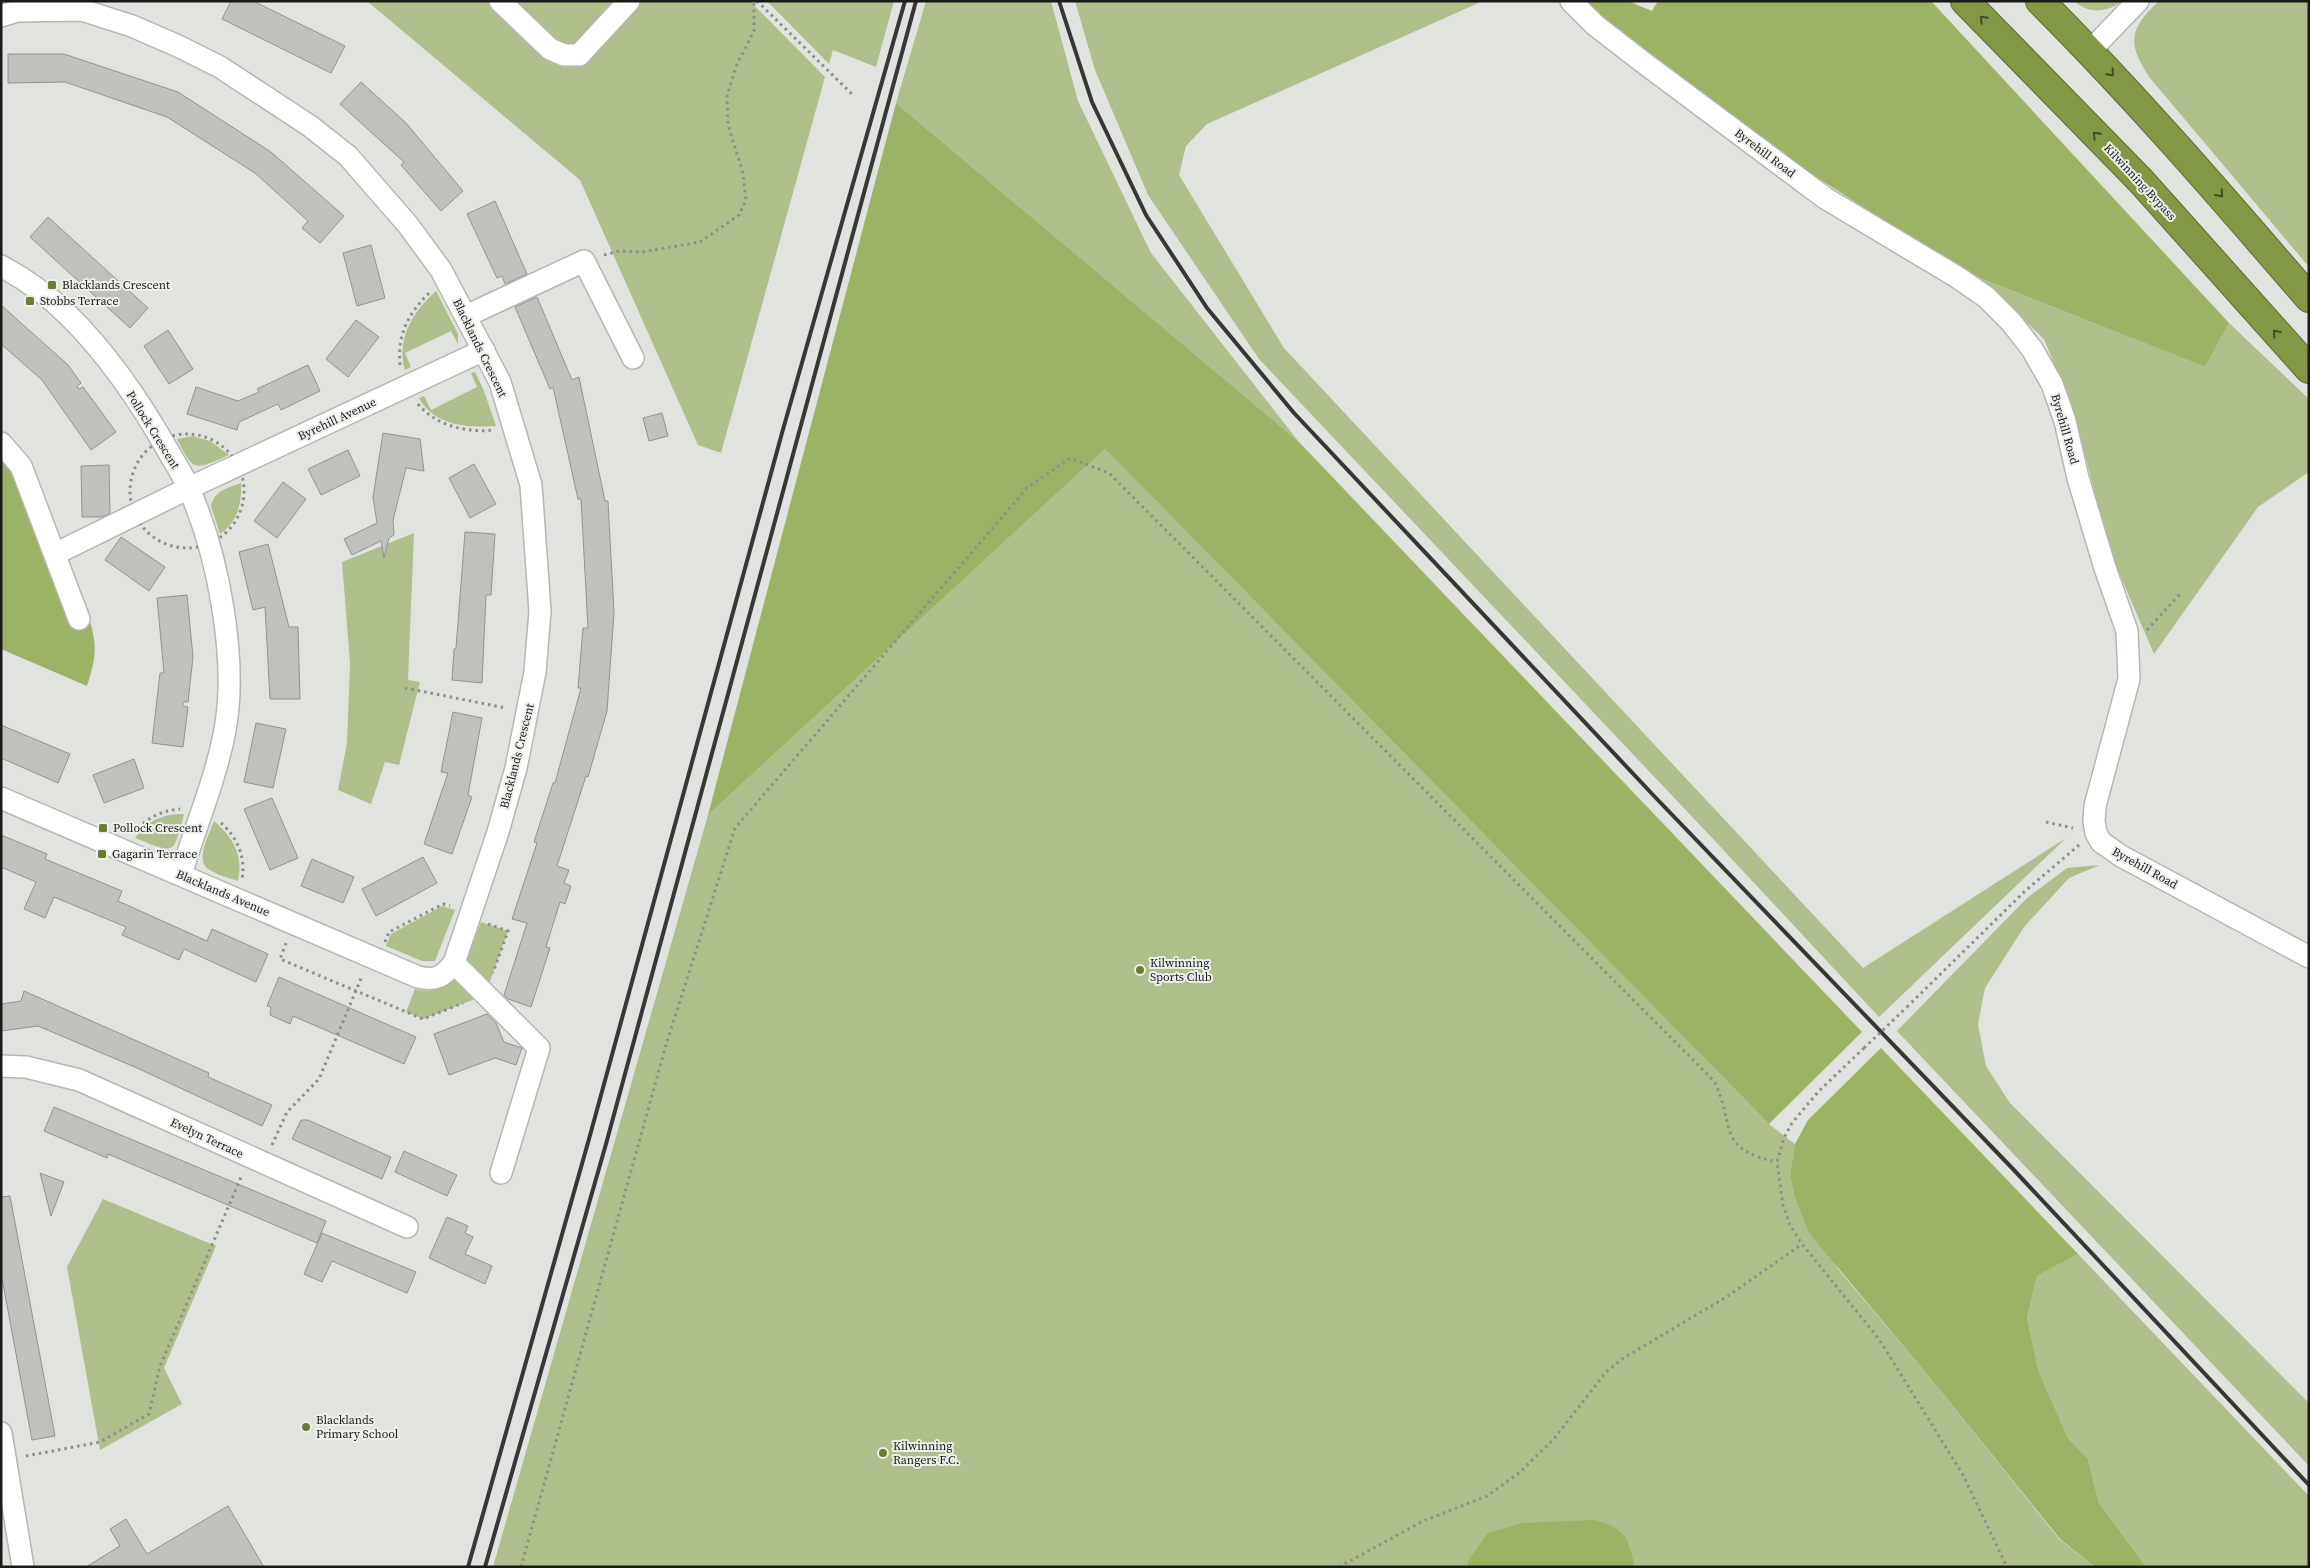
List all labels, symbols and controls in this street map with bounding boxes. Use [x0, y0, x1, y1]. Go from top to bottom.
one-way arrow [1979, 16, 1988, 25]
one-way arrow [2105, 68, 2114, 77]
street label: Byrehill Road [1731, 125, 1799, 181]
one-way arrow [2093, 132, 2102, 141]
street label: Kilwinning Bypass [2100, 140, 2180, 224]
one-way arrow [2214, 188, 2222, 197]
place label: Blacklands Crescent [62, 277, 170, 293]
marker: Blacklands Crescent [46, 279, 58, 291]
place label: Stobbs Terrace [40, 293, 119, 309]
marker: Stobbs Terrace [24, 295, 36, 307]
street label: Blacklands Crescent [449, 296, 511, 400]
one-way arrow [2273, 329, 2282, 338]
street label: Pollock Crescent [123, 388, 183, 472]
street label: Byrehill Road [2047, 392, 2083, 466]
street label: Byrehill Avenue [295, 394, 379, 444]
street label: Blacklands Crescent [496, 702, 538, 810]
place label: Pollock Crescent [113, 820, 202, 836]
marker: Pollock Crescent [97, 822, 109, 834]
street label: Byrehill Road [2109, 843, 2181, 893]
place label: Gagarin Terrace [112, 846, 197, 862]
marker: Gagarin Terrace [96, 848, 108, 860]
street label: Blacklands Avenue [174, 866, 272, 920]
place label: Kilwinning Sports Club [1150, 955, 1212, 985]
marker: Kilwinning Sports Club [1134, 964, 1146, 976]
street label: Evelyn Terrace [168, 1114, 246, 1162]
place label: Blacklands Primary School [316, 1412, 399, 1442]
marker: Blacklands Primary School [300, 1421, 312, 1433]
place label: Kilwinning Rangers F.C. [893, 1438, 959, 1468]
marker: Kilwinning Rangers F.C. [877, 1447, 889, 1459]

